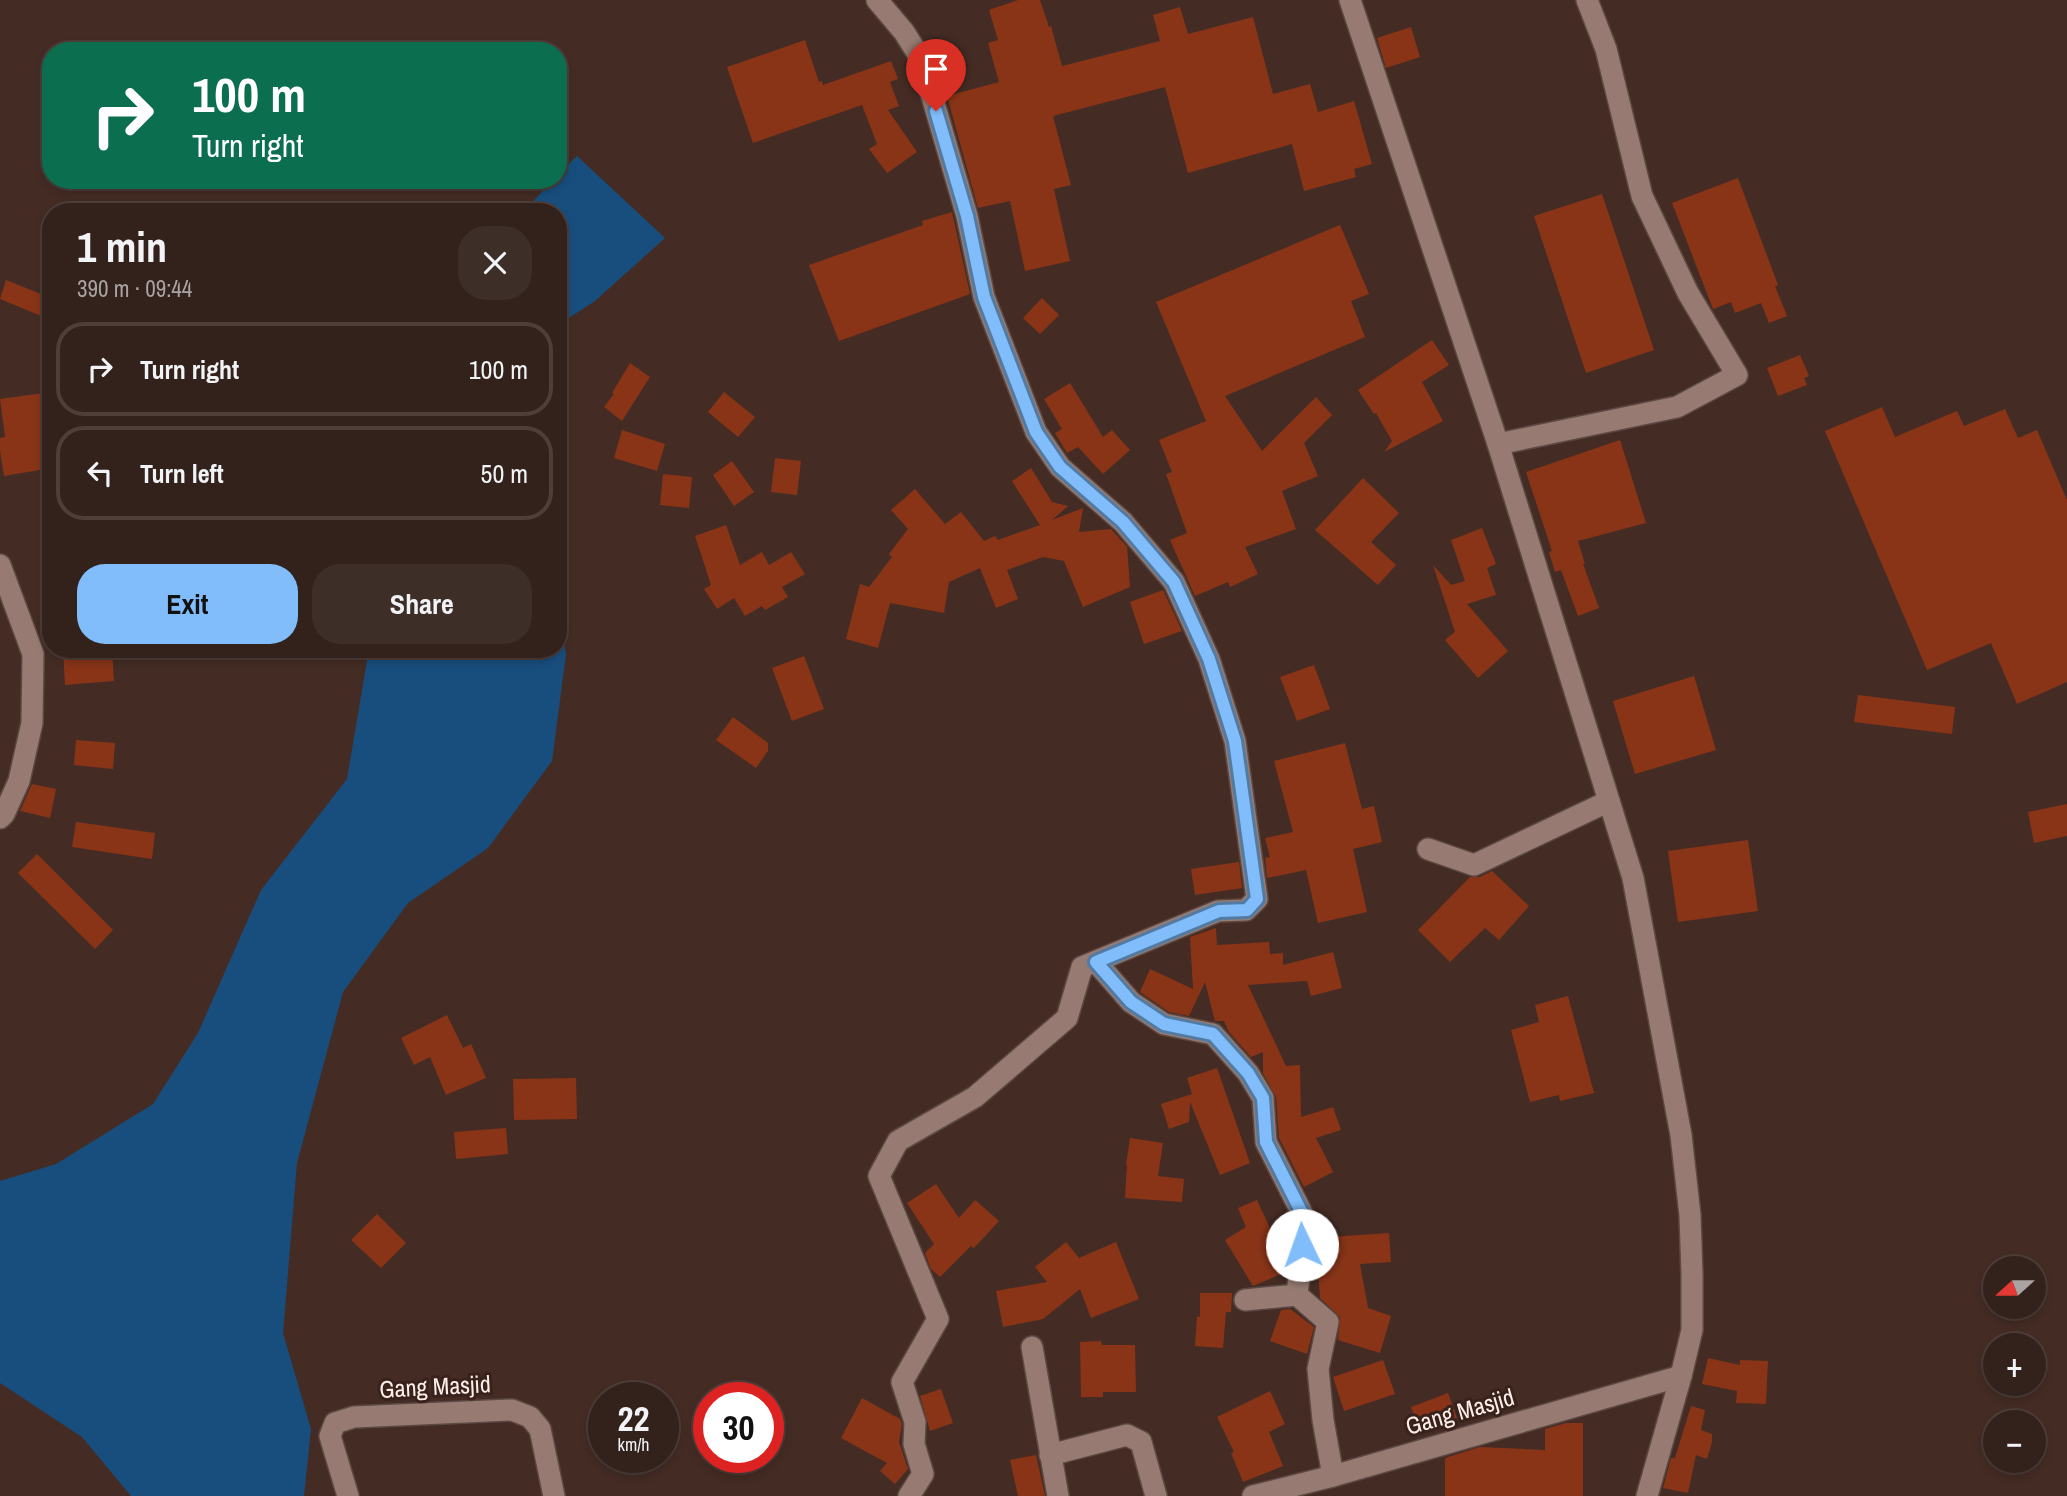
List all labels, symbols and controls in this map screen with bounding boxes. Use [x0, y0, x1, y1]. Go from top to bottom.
pin [906, 39, 966, 111]
icon: arrive [917, 50, 955, 88]
text: 100 m [192, 61, 306, 127]
icon: right [77, 70, 168, 161]
text: Turn right [192, 124, 304, 167]
text: 1 min [77, 219, 167, 275]
button: close [458, 226, 532, 300]
text: 390 m · 09:44 [77, 273, 192, 304]
icon: right [81, 350, 119, 388]
text: Turn right [140, 352, 239, 387]
text: 100 m [469, 352, 528, 387]
icon: left [81, 454, 119, 492]
text: Turn left [140, 456, 224, 491]
text: 50 m [481, 456, 528, 491]
button: Exit [77, 564, 298, 644]
button: Share [312, 564, 532, 644]
position arrow [1265, 1208, 1339, 1282]
north arrow [1983, 1256, 2046, 1320]
map controls [1983, 1256, 2046, 1473]
button: + [1983, 1333, 2046, 1396]
street label: Gang Masjid [378, 1367, 491, 1405]
street label: Gang Masjid [1402, 1380, 1518, 1442]
speed limit sign: 30 [693, 1382, 784, 1473]
text: 22 [618, 1395, 649, 1442]
button: − [1983, 1410, 2046, 1473]
text: km/h [618, 1432, 650, 1457]

